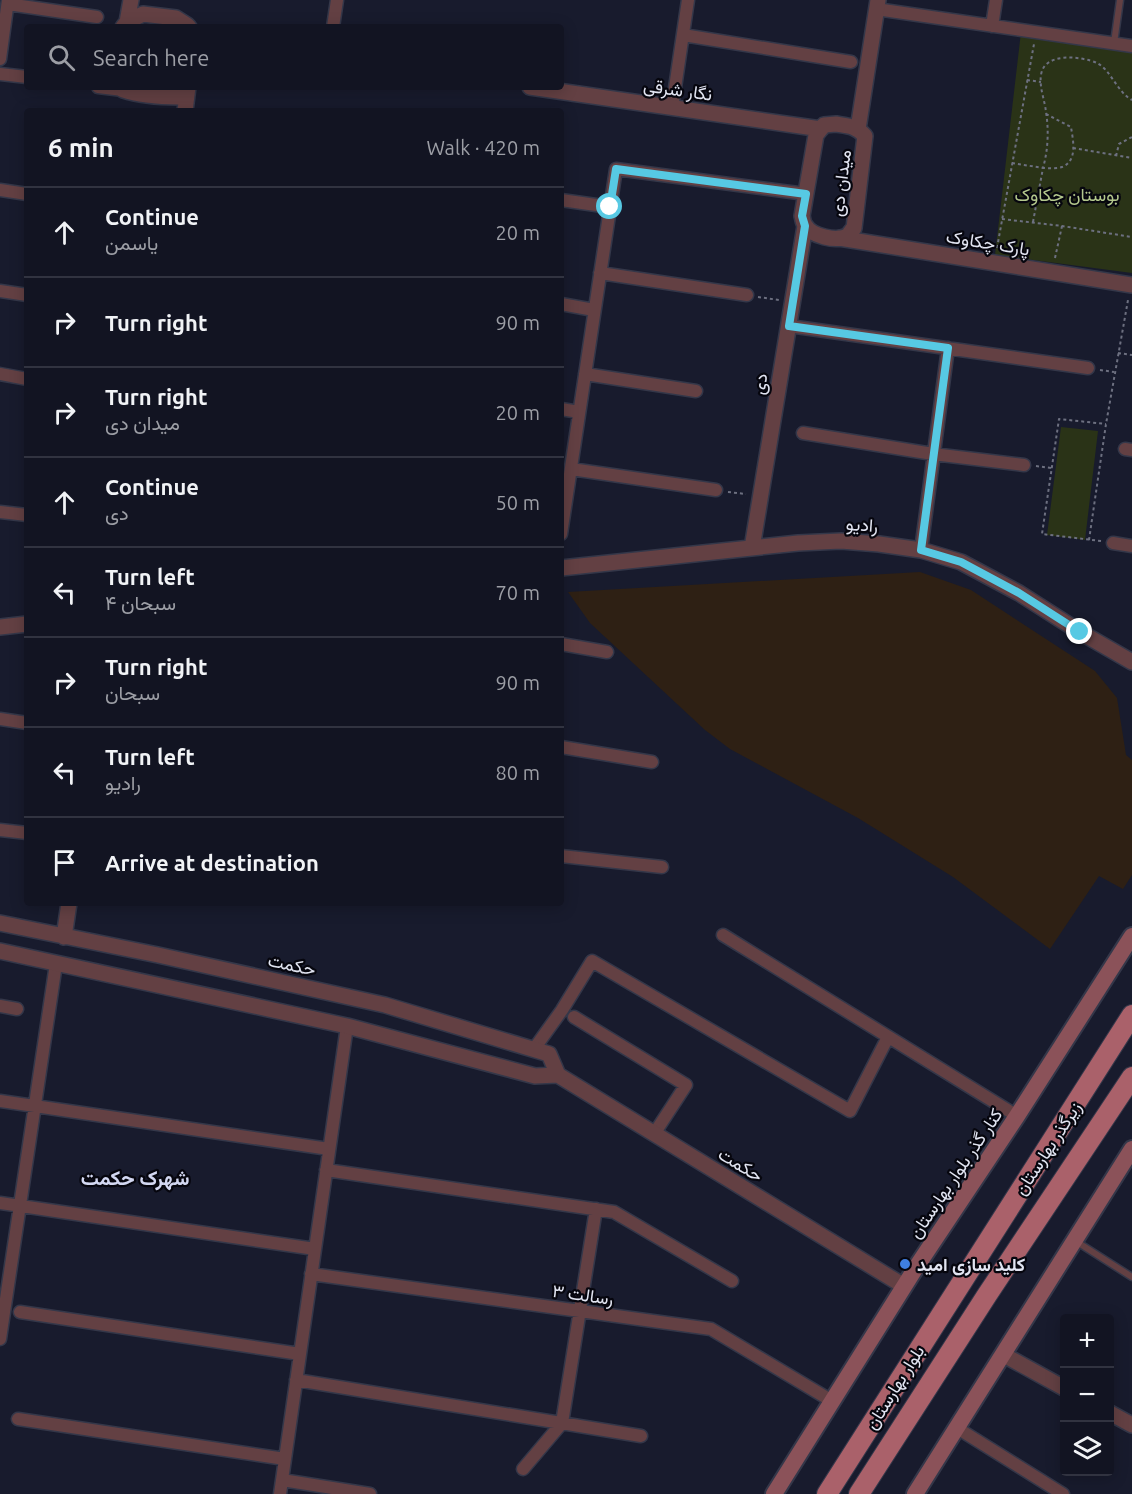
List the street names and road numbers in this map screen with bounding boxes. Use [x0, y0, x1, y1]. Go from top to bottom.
street label: نگار شرقی [642, 74, 714, 106]
street label: میدان دی [826, 148, 856, 218]
street label: پارک چکاوک [944, 226, 1031, 261]
street label: دی [747, 372, 773, 396]
street label: رادیو [845, 513, 879, 537]
street label: حکمت [266, 949, 318, 979]
street label: زیرگذر بهارستان [1009, 1098, 1086, 1200]
street label: کنار گذر بلوار بهارستان [904, 1104, 1007, 1243]
street label: حکمت [715, 1143, 767, 1185]
street label: رسالت ۳ [551, 1280, 615, 1310]
street label: بلوار بهارستان [860, 1341, 929, 1434]

